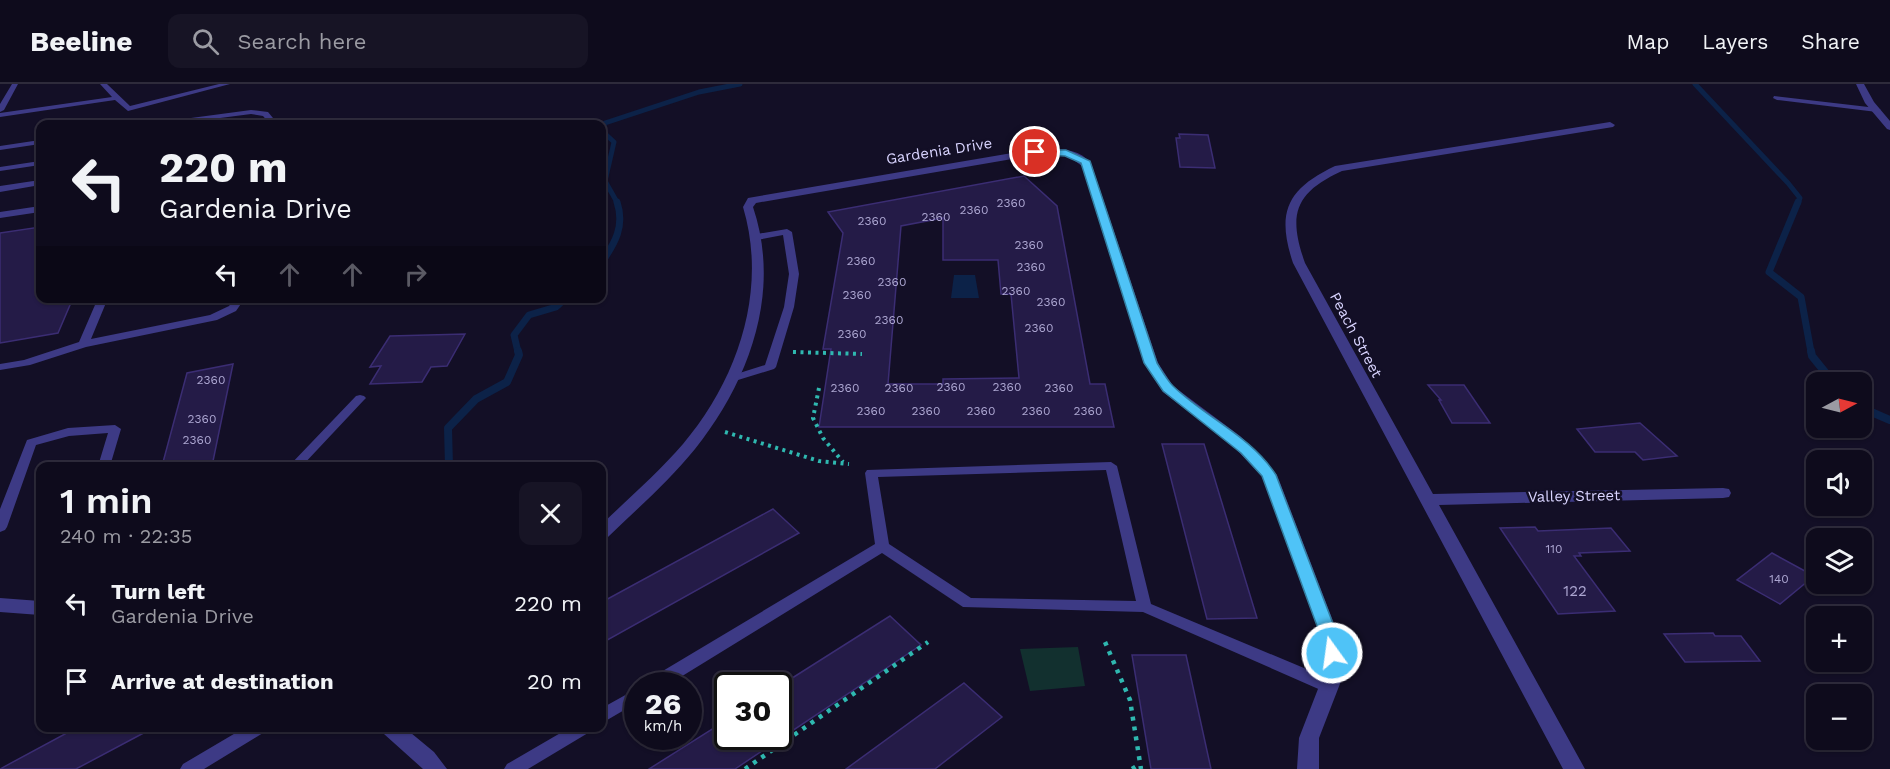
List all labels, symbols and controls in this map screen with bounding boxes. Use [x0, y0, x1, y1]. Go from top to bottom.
search box [168, 14, 588, 68]
text: Beeline [30, 25, 132, 58]
icon: search [189, 25, 222, 58]
text: Search here [237, 29, 366, 54]
text: Map [1626, 29, 1669, 54]
text: Layers [1702, 29, 1768, 54]
text: Share [1801, 29, 1860, 54]
pin [1009, 126, 1060, 177]
street label: Gardenia Drive [885, 134, 993, 168]
icon: arrive [1018, 135, 1051, 168]
text: 220 m [159, 143, 288, 192]
icon: left [60, 144, 138, 222]
text: Gardenia Drive [159, 193, 352, 225]
house number: 2360 [997, 196, 1025, 210]
house number: 2360 [960, 203, 988, 217]
house number: 2360 [922, 210, 950, 224]
house number: 2360 [858, 214, 886, 228]
house number: 2360 [1015, 238, 1043, 252]
house number: 2360 [847, 254, 875, 268]
icon: left [210, 258, 243, 291]
icon: ahead [273, 258, 306, 291]
icon: ahead [336, 258, 369, 291]
icon: right [399, 258, 432, 291]
house number: 2360 [1017, 260, 1045, 274]
house number: 2360 [878, 275, 906, 289]
house number: 2360 [1002, 284, 1030, 298]
house number: 2360 [843, 288, 871, 302]
street label: Peach Street [1326, 289, 1386, 381]
house number: 2360 [1037, 295, 1065, 309]
house number: 2360 [875, 313, 903, 327]
house number: 2360 [1025, 321, 1053, 335]
house number: 2360 [838, 327, 866, 341]
north arrow [1806, 372, 1872, 438]
map controls [1806, 372, 1872, 750]
house number: 2360 [197, 373, 225, 387]
house number: 2360 [937, 380, 965, 394]
house number: 2360 [993, 380, 1021, 394]
house number: 2360 [831, 381, 859, 395]
house number: 2360 [885, 381, 913, 395]
house number: 2360 [1045, 381, 1073, 395]
house number: 2360 [857, 404, 885, 418]
house number: 2360 [912, 404, 940, 418]
house number: 2360 [967, 404, 995, 418]
house number: 2360 [1022, 404, 1050, 418]
house number: 2360 [1074, 404, 1102, 418]
house number: 2360 [188, 412, 216, 426]
house number: 2360 [183, 433, 211, 447]
button: sound [1806, 450, 1872, 516]
text: 1 min [60, 480, 152, 522]
button: close [519, 482, 582, 545]
street label: Valley Street [1528, 486, 1621, 506]
text: 240 m · 22:35 [60, 524, 192, 548]
button: layers [1806, 528, 1872, 594]
house number: 110 [1546, 542, 1562, 556]
house number: 140 [1769, 572, 1789, 586]
text: Turn left [111, 579, 205, 604]
house number: 122 [1563, 582, 1587, 600]
icon: left [60, 587, 93, 620]
text: 220 m [514, 591, 582, 616]
text: Gardenia Drive [111, 604, 254, 628]
button: + [1806, 606, 1872, 672]
position arrow [1300, 621, 1364, 685]
icon: arrive [60, 665, 93, 698]
text: Arrive at destination [111, 669, 334, 694]
text: 20 m [527, 669, 582, 694]
speed limit sign: 30 [714, 672, 792, 750]
button: − [1806, 684, 1872, 750]
text: 26 [645, 686, 681, 721]
text: km/h [644, 717, 682, 735]

